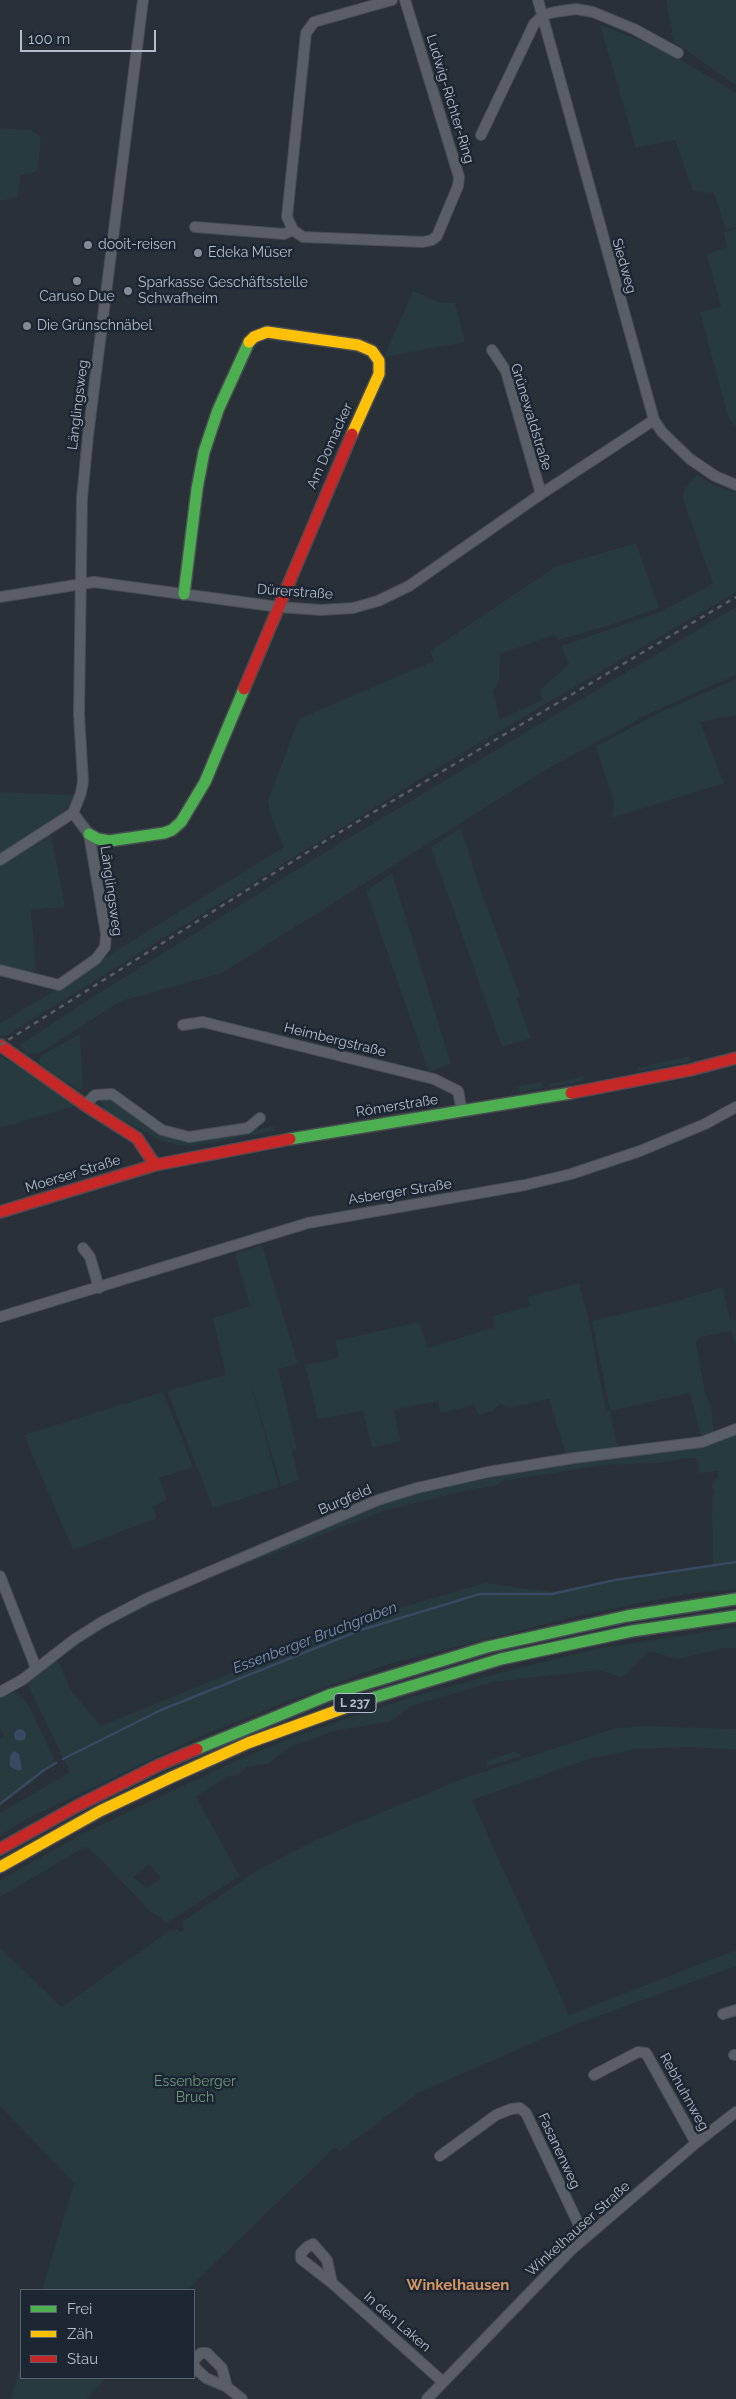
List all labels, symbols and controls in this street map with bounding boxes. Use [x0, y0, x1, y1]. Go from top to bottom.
scale bar [22, 20, 159, 52]
text: 100 m [28, 30, 70, 48]
street label: Ludwig-Richter-Ring [422, 32, 478, 166]
place label: dooit-reisen [98, 237, 176, 253]
street label: Siedweg [608, 237, 640, 295]
marker: dooit-reisen [82, 239, 94, 251]
place label: Edeka Müser [208, 245, 292, 261]
marker: Edeka Müser [192, 247, 204, 259]
marker: Caruso Due [71, 275, 83, 287]
place label: Sparkasse Geschäftsstelle Schwafheim [138, 275, 308, 308]
marker: Sparkasse Geschäftsstelle Schwafheim [122, 285, 134, 297]
place label: Caruso Due [39, 289, 115, 305]
place label: Die Grünschnäbel [37, 318, 152, 334]
marker: Die Grünschnäbel [21, 320, 33, 332]
street label: Länglingsweg [64, 359, 92, 451]
street label: Grünewaldstraße [507, 362, 555, 472]
street label: Am Domacker [303, 400, 357, 492]
street label: Dürerstraße [256, 581, 334, 603]
street label: Länglingsweg [96, 845, 126, 937]
street label: Heimbergstraße [282, 1019, 388, 1061]
street label: Römerstraße [355, 1091, 439, 1121]
street label: Moerser Straße [23, 1152, 123, 1196]
street label: Asberger Straße [347, 1176, 453, 1208]
street label: Burgfeld [316, 1481, 374, 1519]
water label: Essenberger Bruchgraben [230, 1598, 400, 1678]
road number: L 237 [334, 1694, 376, 1712]
street label: Rebhuhnweg [656, 2050, 712, 2134]
park label: Essenberger Bruch [154, 2074, 236, 2106]
street label: Fasanenweg [534, 2110, 584, 2192]
street label: Winkelhauser Straße [523, 2178, 633, 2280]
district label: Winkelhausen [407, 2276, 509, 2294]
street label: In den Laken [360, 2288, 434, 2356]
legend [20, 2289, 195, 2379]
text: Frei [67, 2300, 92, 2318]
text: Zäh [67, 2325, 93, 2343]
text: Stau [67, 2350, 98, 2368]

